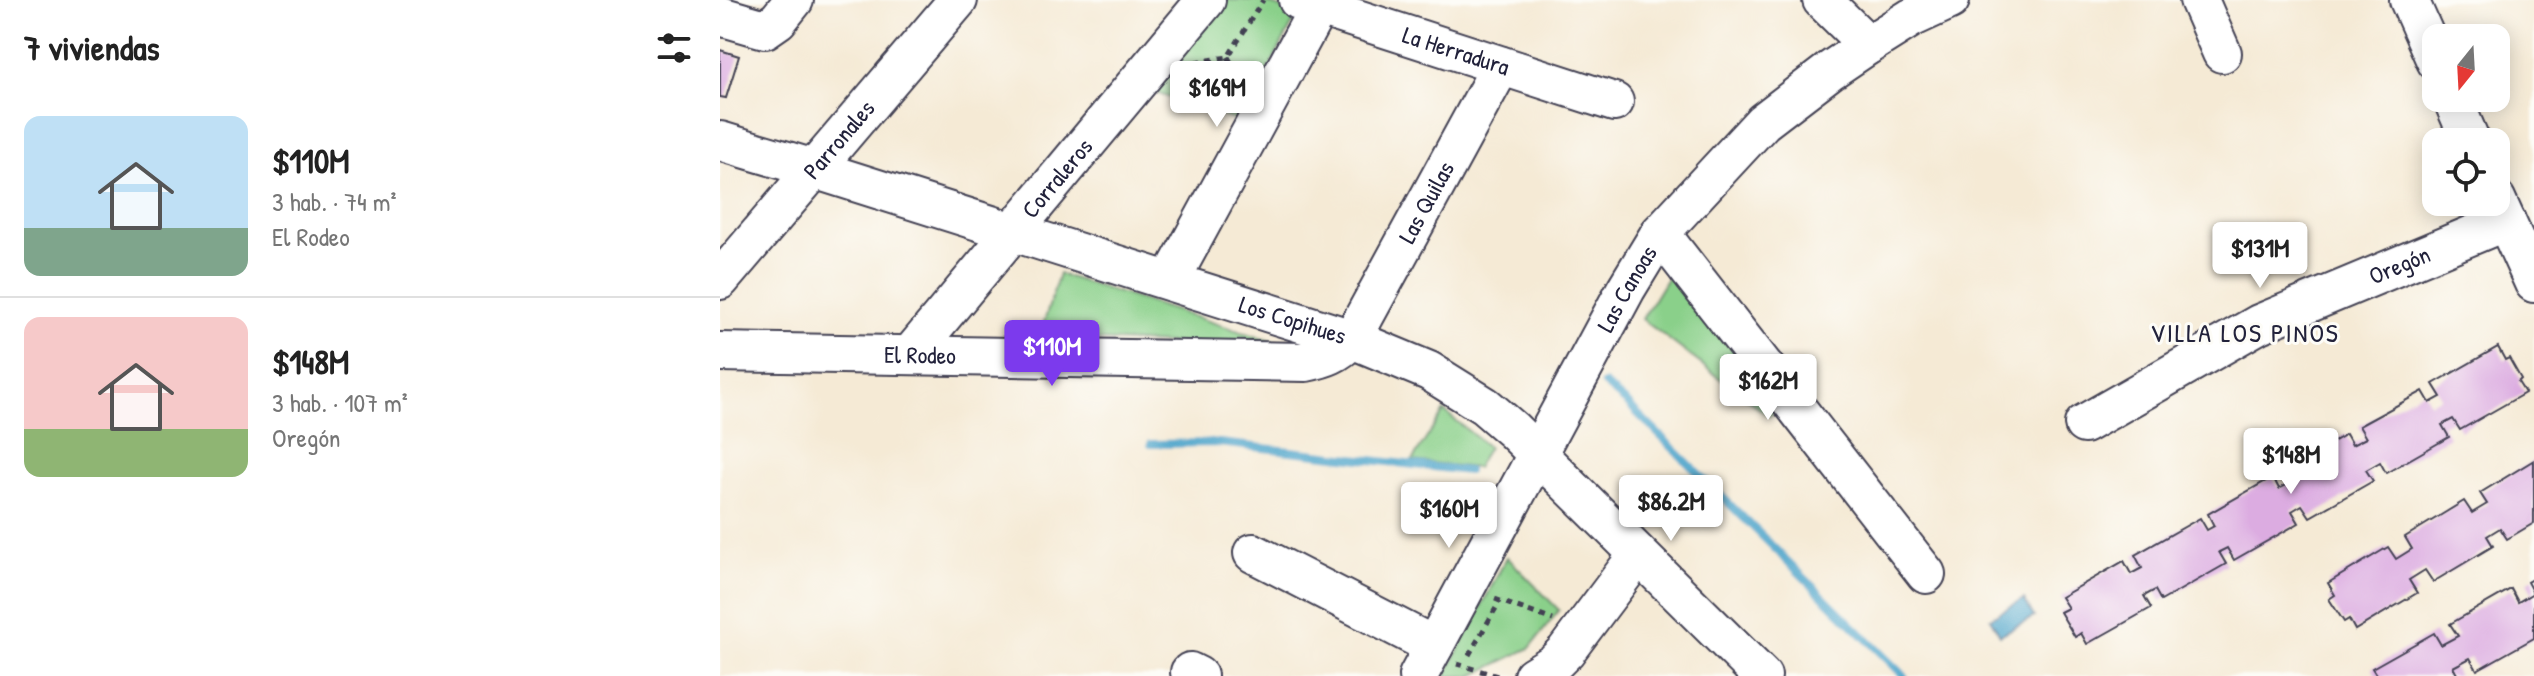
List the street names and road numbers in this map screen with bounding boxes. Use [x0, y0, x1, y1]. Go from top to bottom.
street label: La Herradura [1399, 18, 1514, 82]
street label: Parronales [796, 93, 881, 186]
street label: Corraleros [1014, 131, 1099, 224]
street label: Las Quilas [1390, 155, 1461, 249]
street label: Oregón [2364, 237, 2435, 291]
street label: Las Canoas [1589, 239, 1664, 337]
street label: Los Copihues [1235, 287, 1350, 351]
street label: El Rodeo [884, 338, 956, 371]

